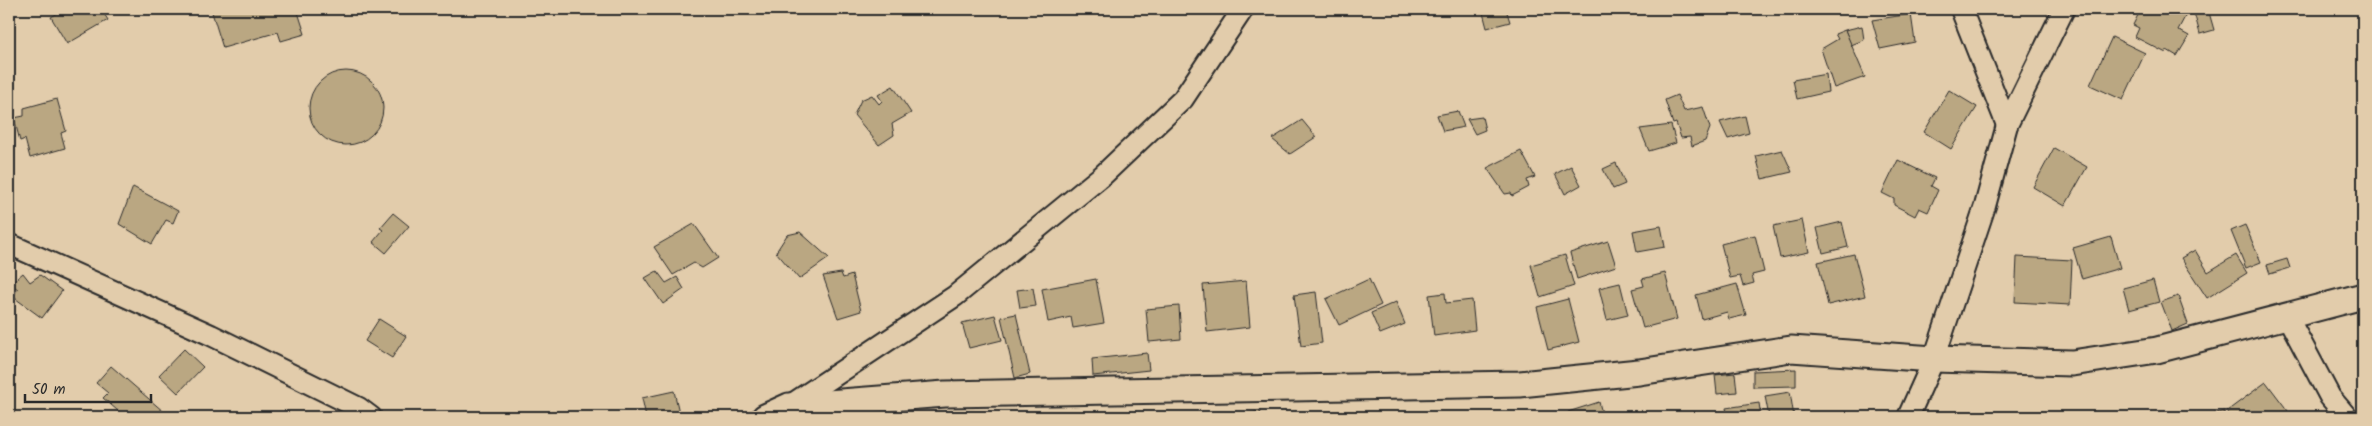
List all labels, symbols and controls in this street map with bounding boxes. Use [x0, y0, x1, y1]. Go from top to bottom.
scale bar [25, 371, 151, 403]
text: 50 m [32, 378, 66, 402]

